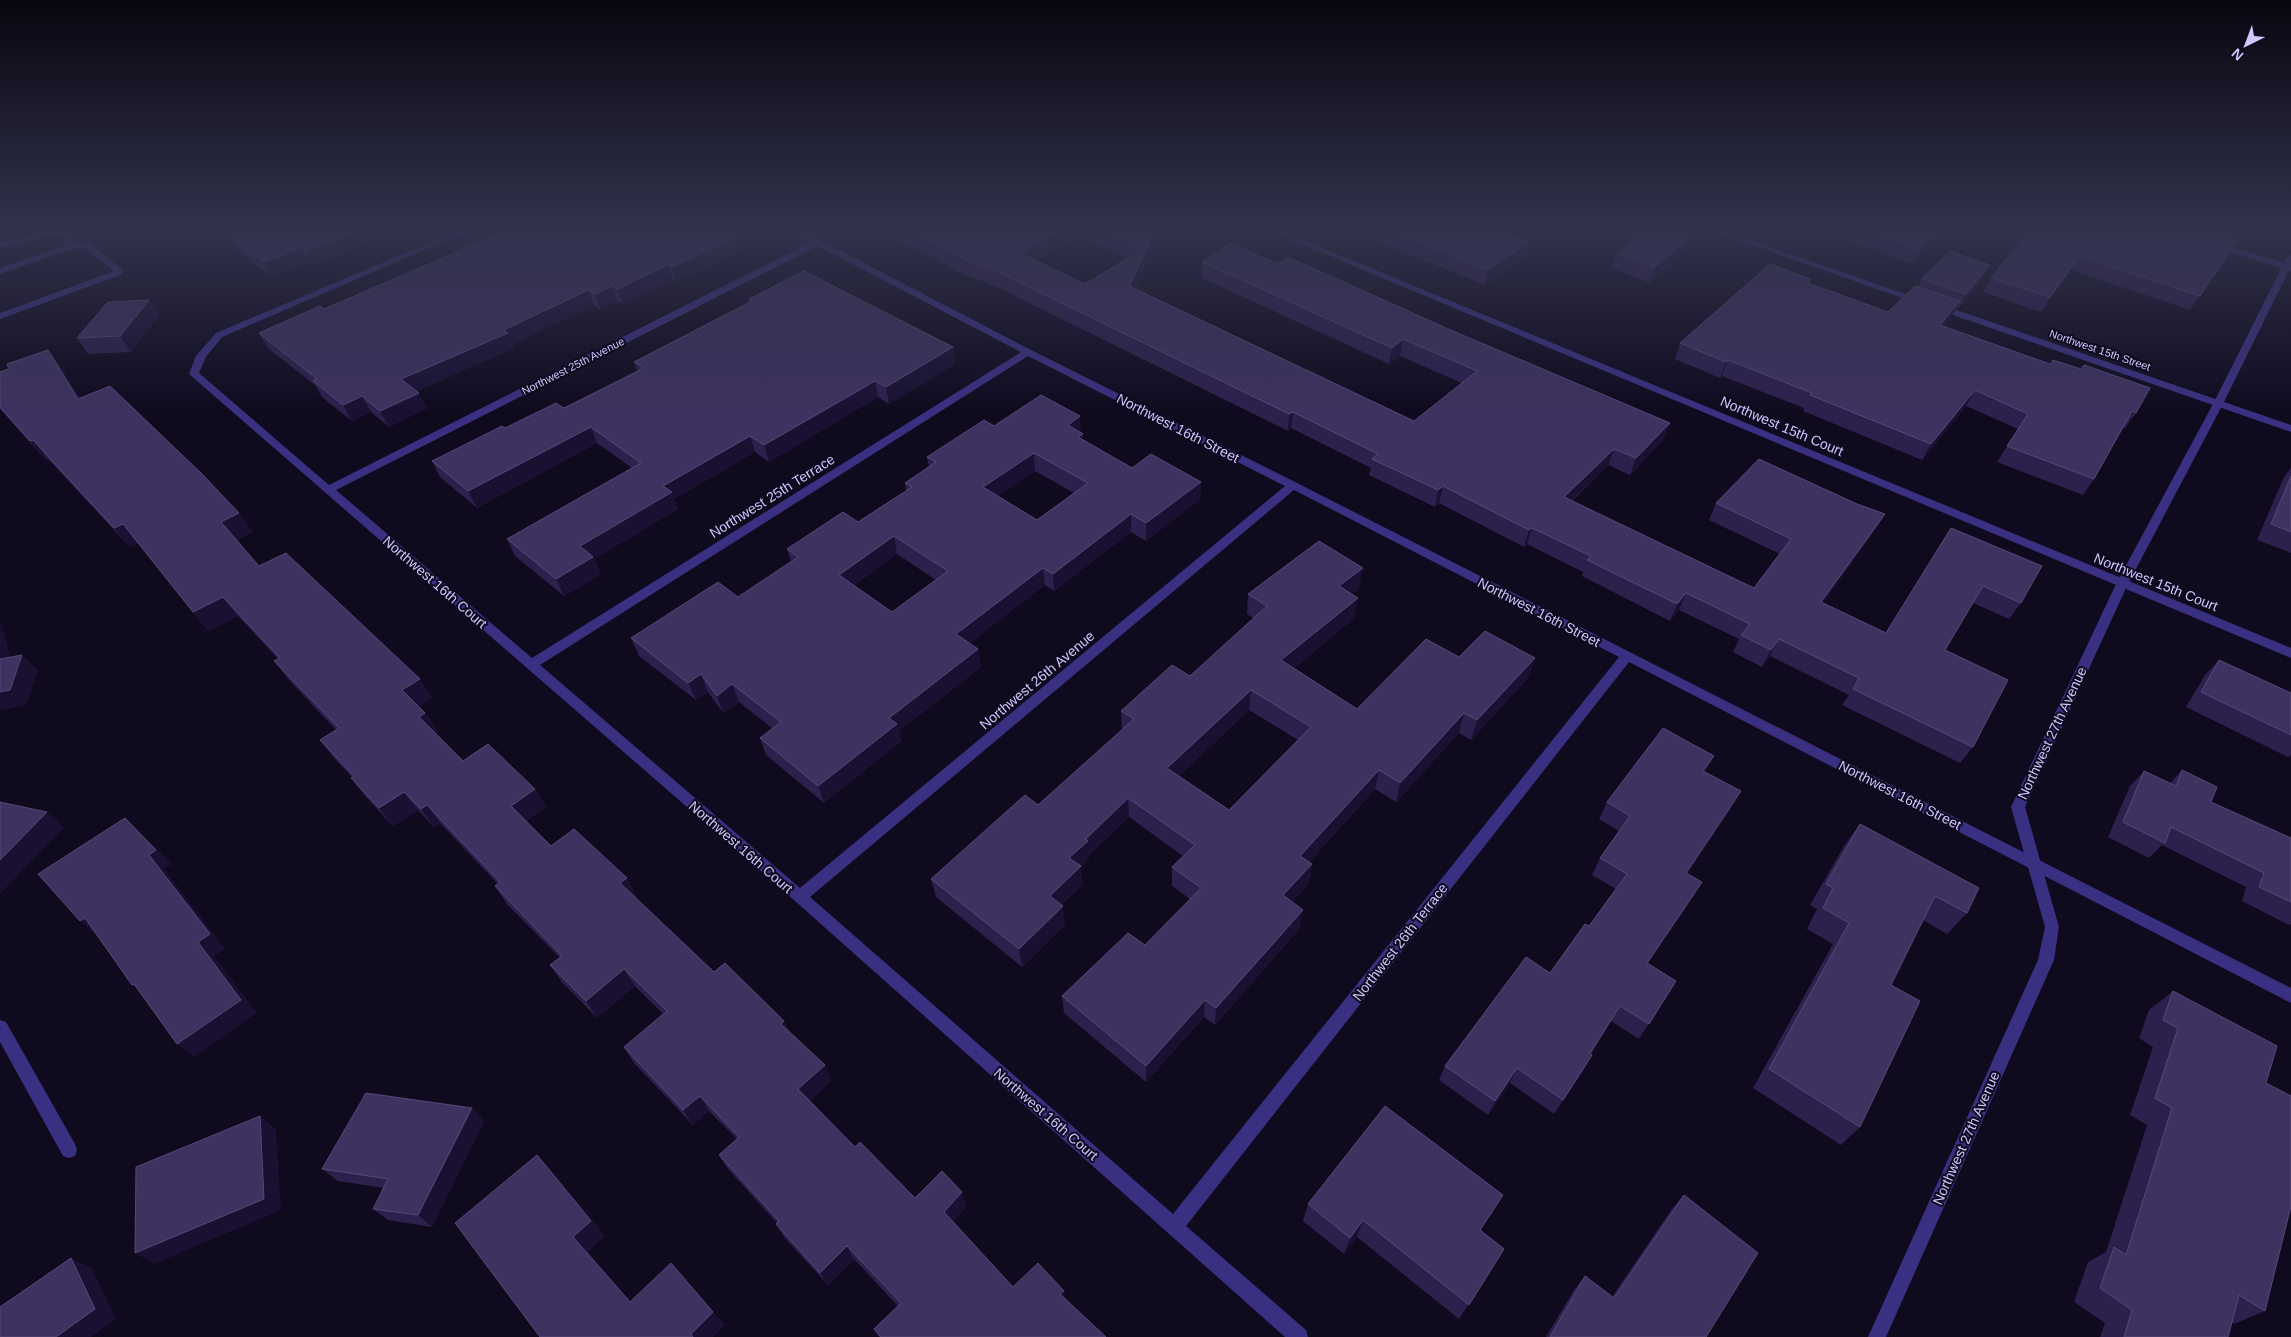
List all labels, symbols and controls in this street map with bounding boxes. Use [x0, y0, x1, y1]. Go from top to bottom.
north arrow [2221, 20, 2271, 70]
text: N [2228, 45, 2246, 64]
street label: Northwest 15th Street [2048, 327, 2152, 373]
street label: Northwest 25th Avenue [520, 335, 626, 397]
street label: Northwest 16th Street [1114, 390, 1242, 466]
street label: Northwest 15th Court [1718, 393, 1846, 459]
street label: Northwest 25th Terrace [706, 451, 838, 541]
street label: Northwest 16th Court [380, 533, 490, 631]
street label: Northwest 15th Court [2092, 550, 2220, 614]
street label: Northwest 16th Street [1475, 574, 1603, 650]
street label: Northwest 26th Avenue [977, 627, 1098, 733]
street label: Northwest 27th Avenue [2014, 664, 2090, 802]
street label: Northwest 16th Street [1836, 757, 1964, 833]
street label: Northwest 16th Court [686, 798, 796, 896]
street label: Northwest 26th Terrace [1349, 880, 1451, 1004]
street label: Northwest 16th Court [991, 1065, 1101, 1163]
street label: Northwest 27th Avenue [1929, 1069, 2003, 1207]

